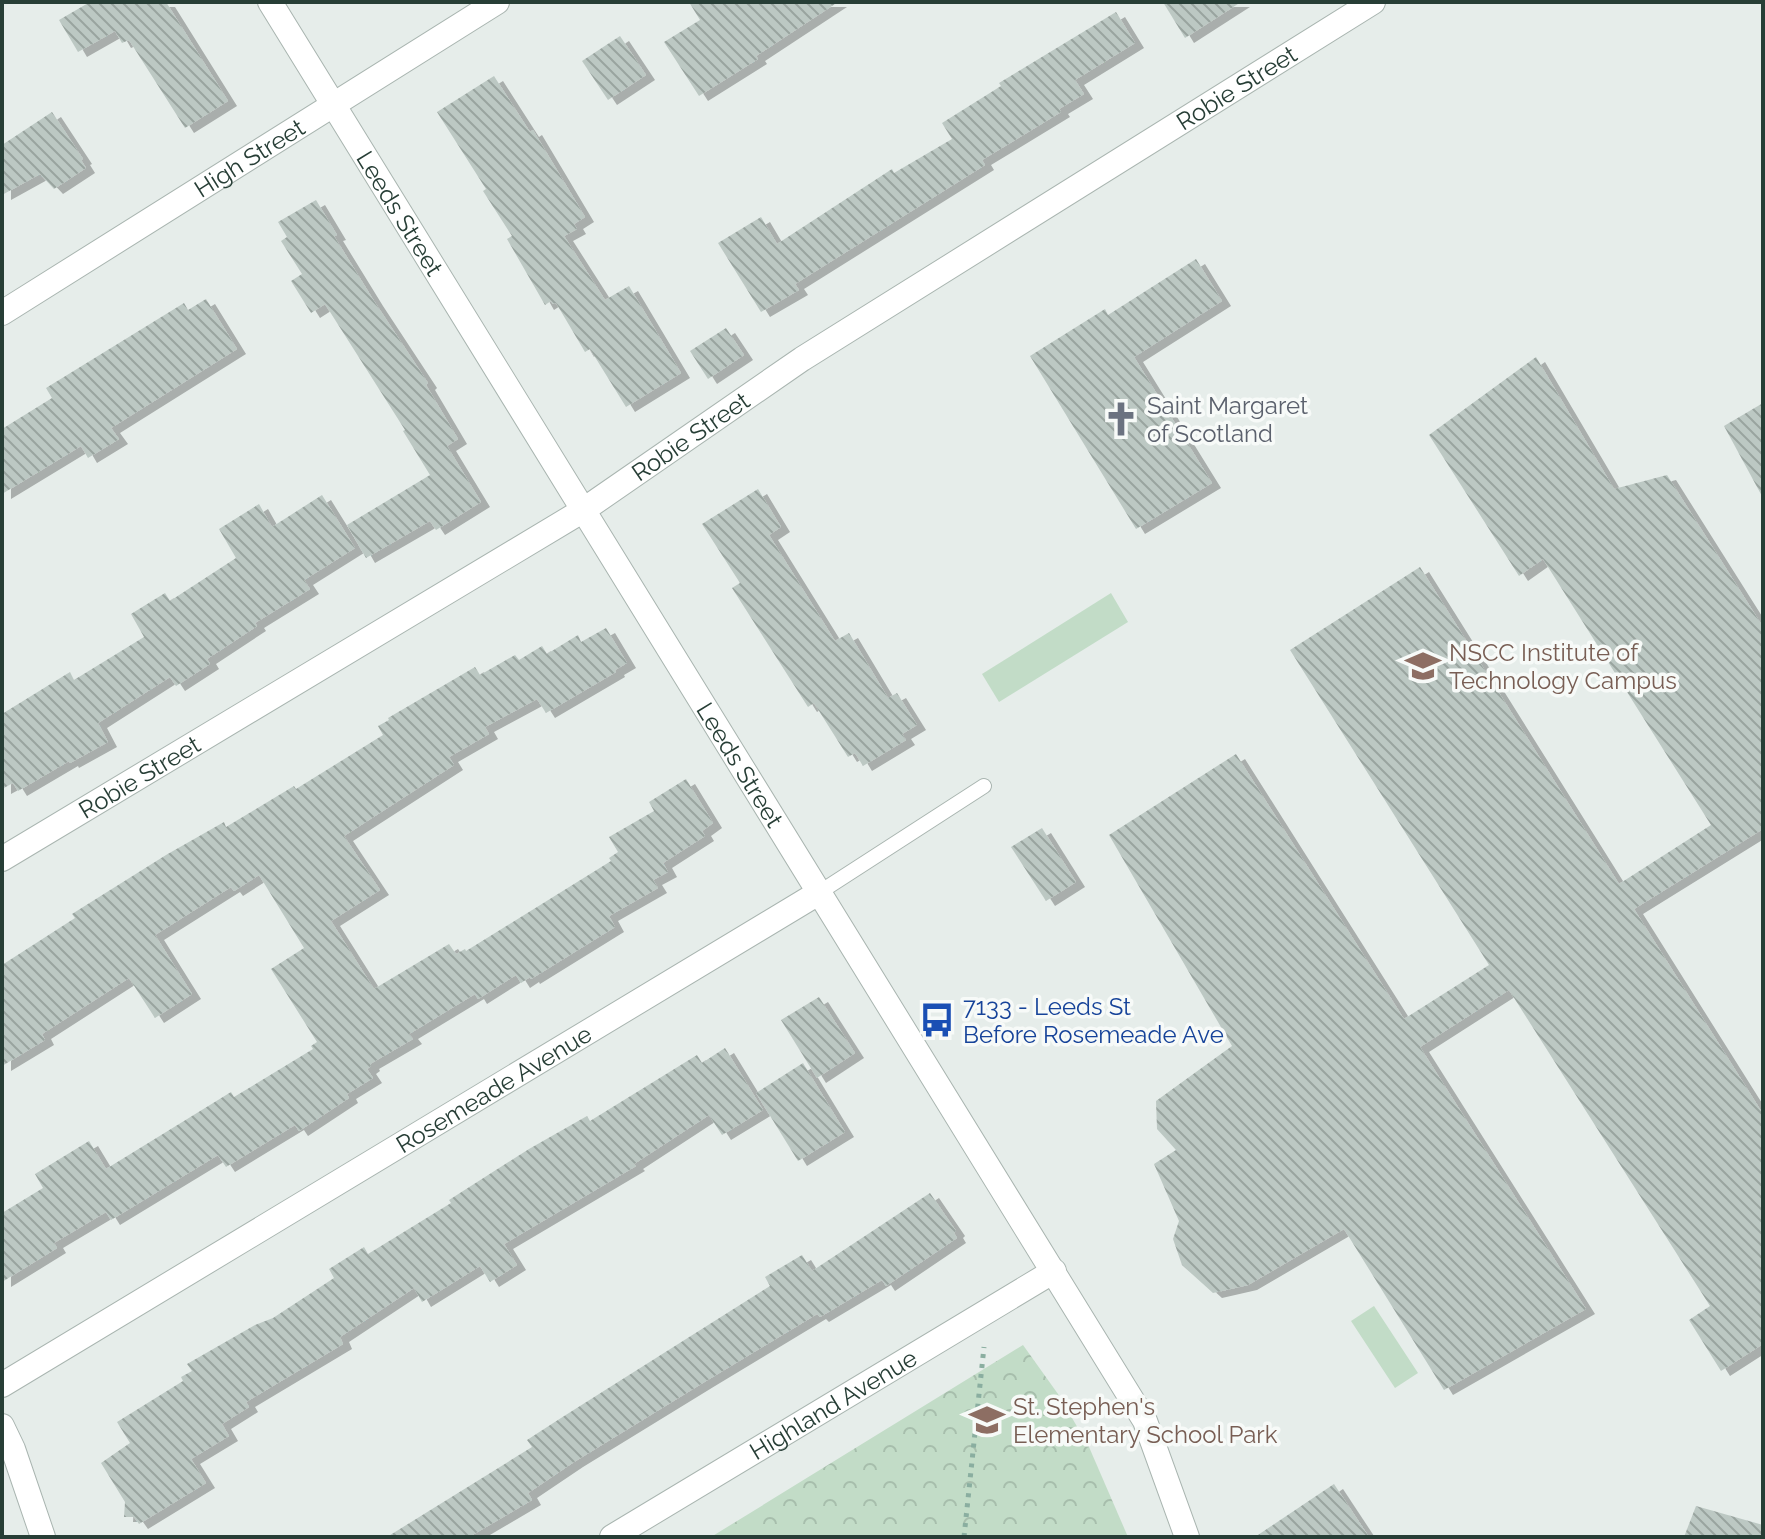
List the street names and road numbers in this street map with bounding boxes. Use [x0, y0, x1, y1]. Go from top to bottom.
street label: Robie Street [1171, 39, 1302, 136]
street label: High Street [189, 112, 310, 203]
street label: Leeds Street [351, 145, 450, 281]
street label: Robie Street [626, 385, 755, 487]
street label: Leeds Street [691, 697, 790, 832]
street label: Robie Street [73, 729, 205, 824]
street label: Rosemeade Avenue [391, 1019, 597, 1159]
street label: Highland Avenue [744, 1343, 922, 1465]

